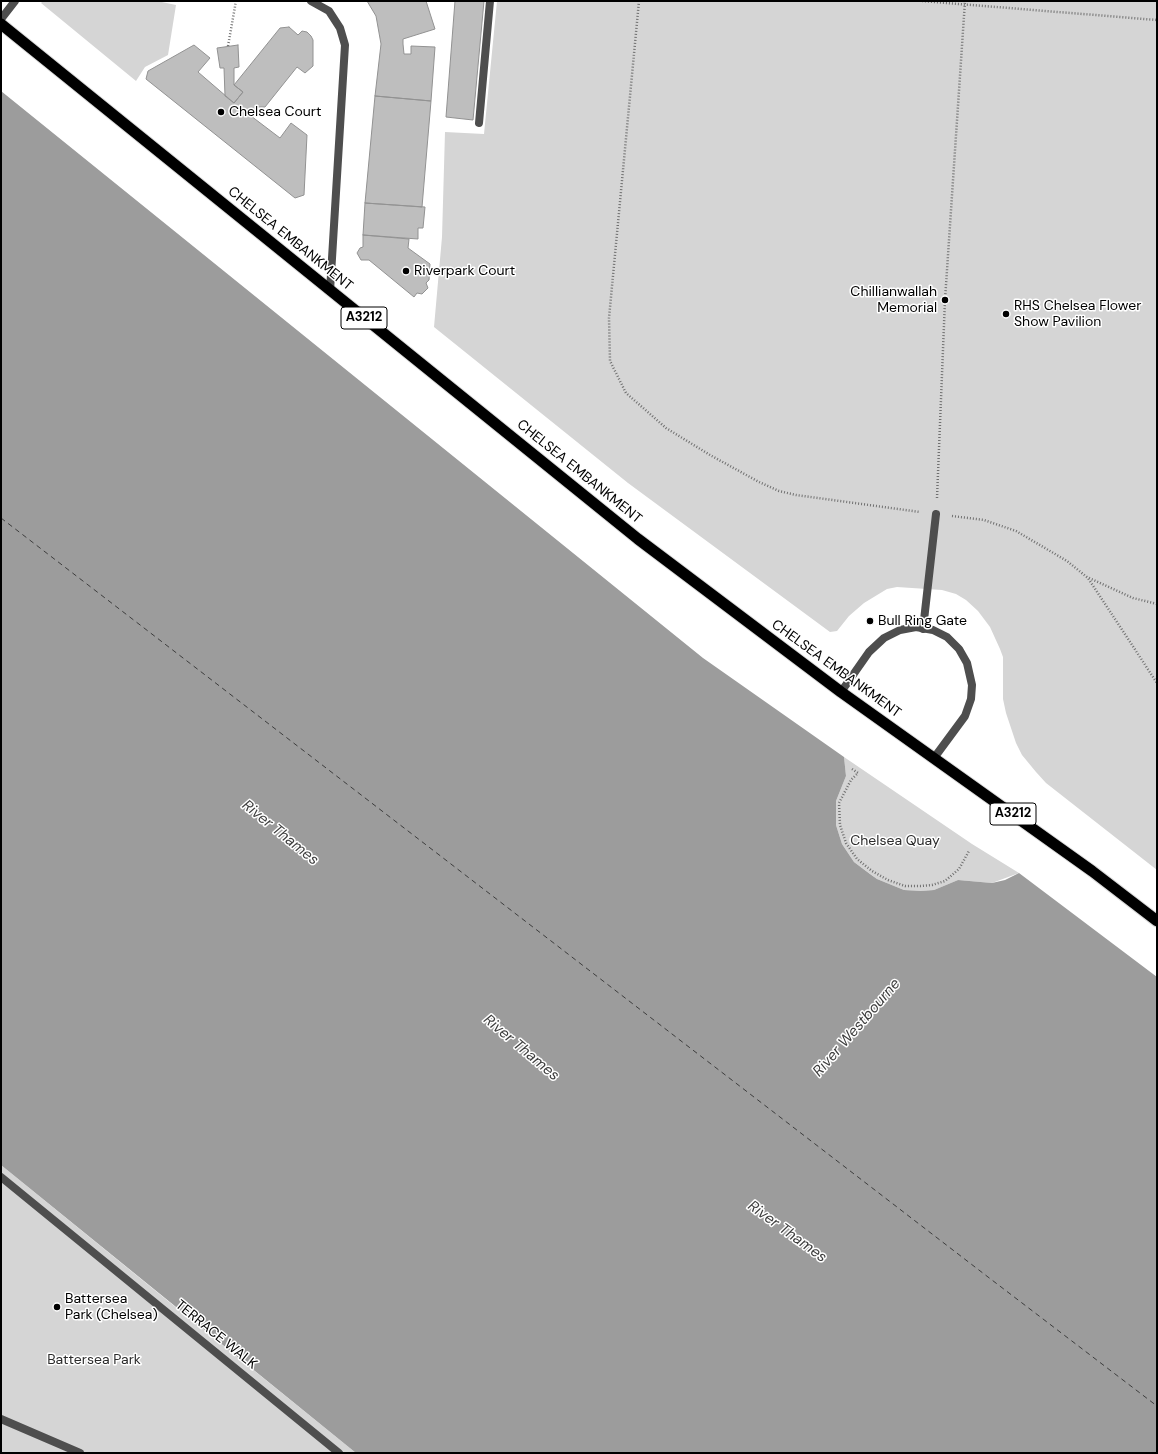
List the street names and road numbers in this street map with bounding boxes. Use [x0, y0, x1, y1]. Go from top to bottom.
street label: CHELSEA EMBANKMENT [224, 183, 356, 295]
road number: A3212 [341, 307, 387, 329]
street label: CHELSEA EMBANKMENT [513, 416, 645, 528]
street label: CHELSEA EMBANKMENT [768, 616, 904, 722]
road number: A3212 [990, 803, 1036, 825]
street label: TERRACE WALK [172, 1297, 260, 1373]

